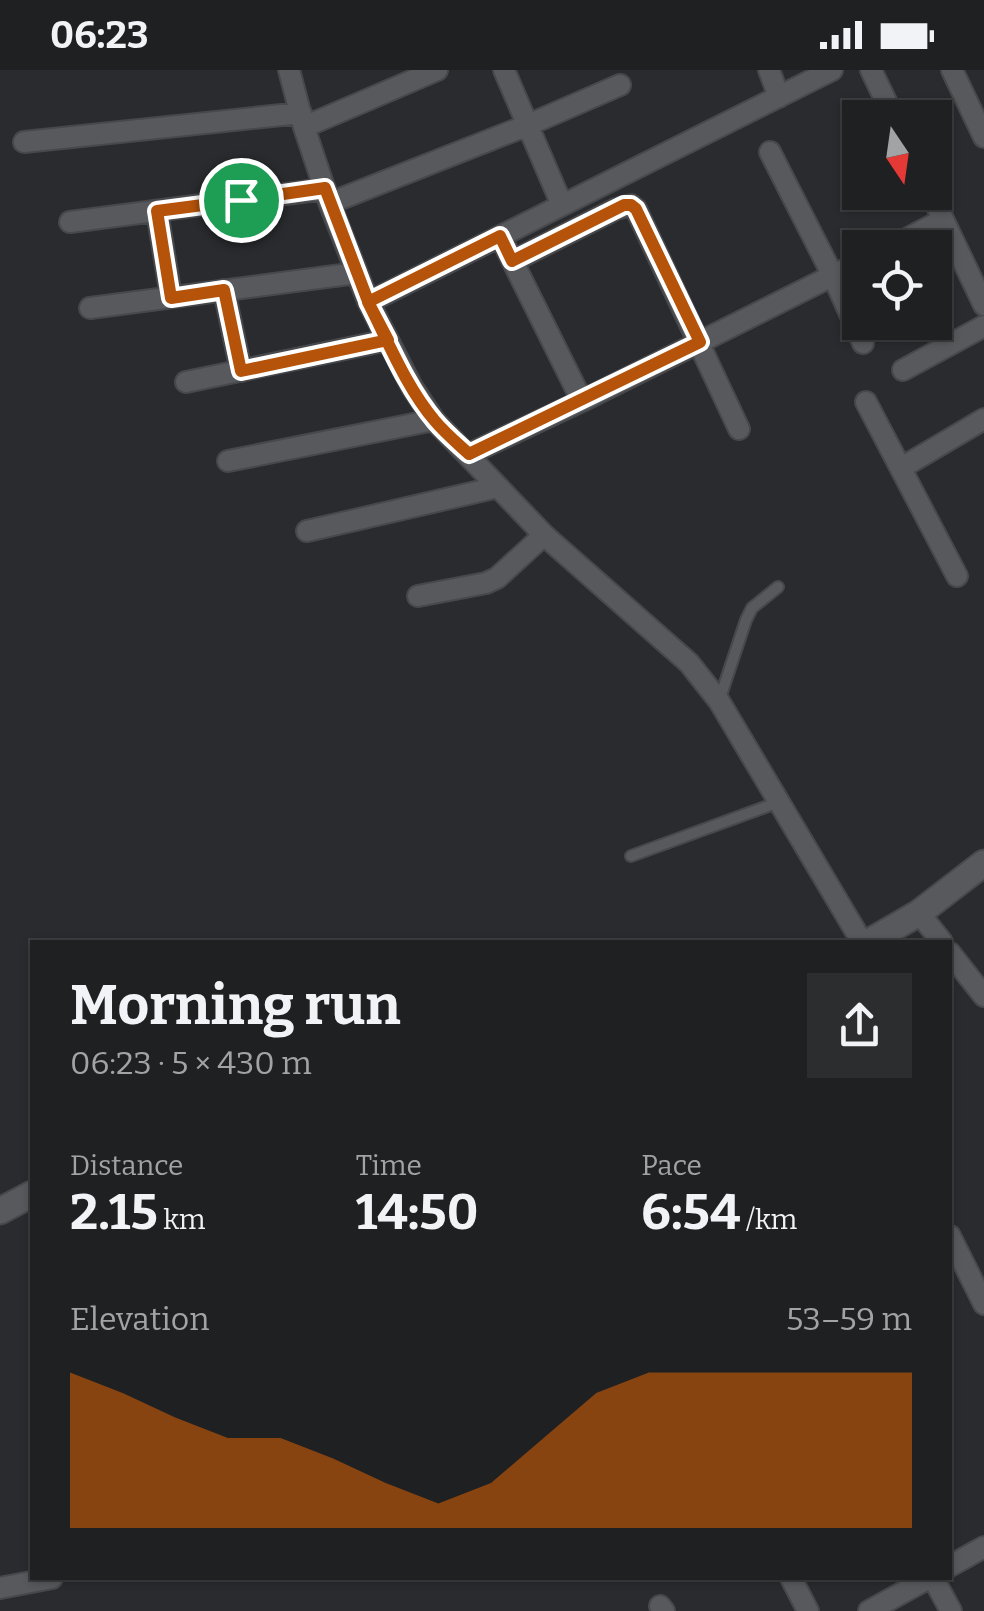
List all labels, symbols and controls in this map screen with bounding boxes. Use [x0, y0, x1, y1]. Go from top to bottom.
text: 06:23 [50, 12, 149, 58]
north arrow [842, 100, 952, 210]
map controls [842, 100, 952, 340]
pin [199, 158, 284, 243]
icon: arrive [214, 173, 269, 228]
button: locate [842, 230, 952, 340]
text: Morning run [70, 973, 401, 1039]
button: share [807, 973, 912, 1078]
text: 06:23 · 5 × 430 m [70, 1044, 312, 1082]
text: Distance [70, 1149, 183, 1182]
text: Time [356, 1149, 422, 1182]
text: Pace [641, 1149, 702, 1182]
text: 2.15 [70, 1182, 158, 1242]
text: 14:50 [356, 1182, 478, 1242]
text: 6:54 [641, 1182, 740, 1242]
text: km [158, 1203, 205, 1236]
text: /km [740, 1203, 797, 1236]
text: Elevation [70, 1300, 210, 1338]
text: 53–59 m [786, 1300, 912, 1338]

